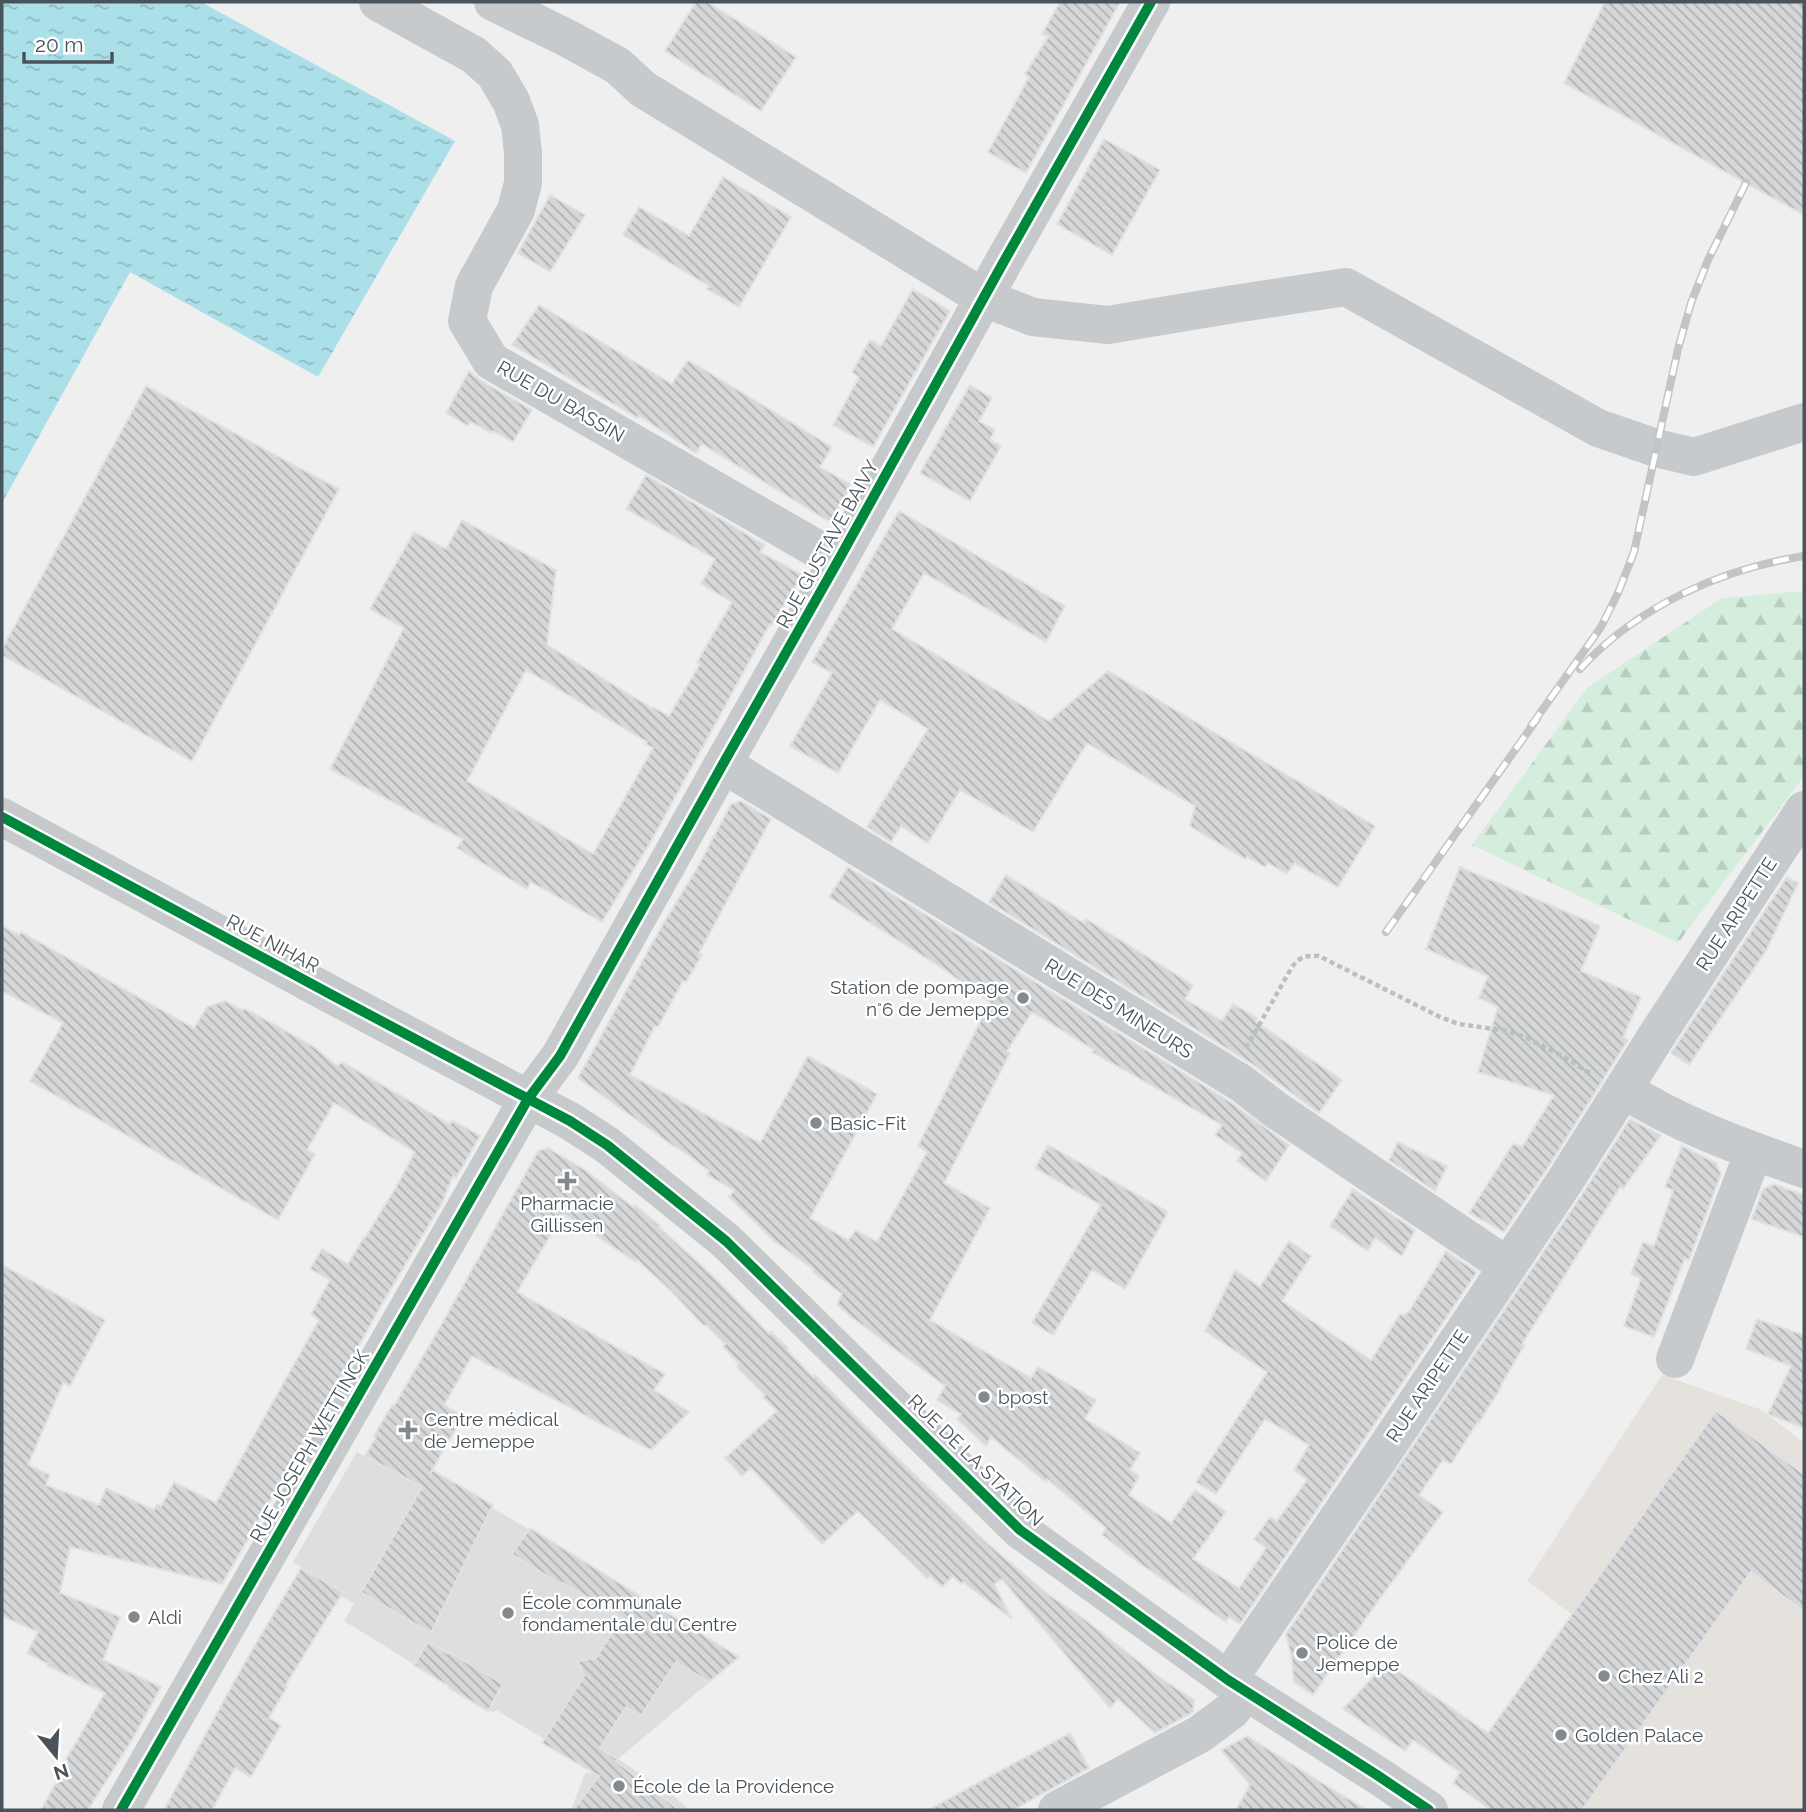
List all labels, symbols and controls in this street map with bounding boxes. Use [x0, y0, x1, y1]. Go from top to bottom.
scale bar [24, 21, 112, 65]
text: 20 m [35, 32, 83, 57]
street label: RUE DU BASSIN [493, 356, 629, 446]
street label: RUE GUSTAVE BAIVY [772, 455, 883, 632]
street label: RUE ARIPETTE [1691, 853, 1781, 975]
street label: RUE NIHAR [223, 909, 323, 977]
street label: RUE DES MINEURS [1041, 953, 1197, 1063]
place label: Station de pompage n°6 de Jemeppe [830, 976, 1009, 1020]
marker: Station de pompage n°6 de Jemeppe [1015, 990, 1031, 1006]
place label: Basic-Fit [830, 1112, 907, 1134]
marker: Basic-Fit [808, 1115, 824, 1131]
marker: Pharmacie Gillissen [559, 1173, 575, 1189]
place label: Pharmacie Gillissen [520, 1192, 614, 1236]
street label: RUE ARIPETTE [1381, 1326, 1473, 1446]
street label: RUE JOSEPH WETTINCK [245, 1345, 374, 1546]
place label: bpost [998, 1386, 1049, 1408]
marker: bpost [976, 1389, 992, 1405]
street label: RUE DE LA STATION [904, 1390, 1048, 1530]
place label: Centre médical de Jemeppe [424, 1408, 559, 1452]
marker: Centre médical de Jemeppe [398, 1420, 418, 1440]
place label: École communale fondamentale du Centre [522, 1591, 737, 1635]
marker: École communale fondamentale du Centre [500, 1605, 516, 1621]
place label: Aldi [148, 1606, 182, 1628]
marker: Aldi [126, 1609, 142, 1625]
place label: Police de Jemeppe [1316, 1631, 1399, 1675]
marker: Police de Jemeppe [1294, 1645, 1310, 1661]
place label: Chez Ali 2 [1618, 1665, 1704, 1687]
marker: Chez Ali 2 [1596, 1668, 1612, 1684]
north arrow [21, 1721, 91, 1791]
place label: Golden Palace [1575, 1724, 1703, 1746]
marker: Golden Palace [1553, 1727, 1569, 1743]
text: N [51, 1759, 72, 1785]
place label: École de la Providence [633, 1775, 834, 1797]
marker: École de la Providence [611, 1778, 627, 1794]

